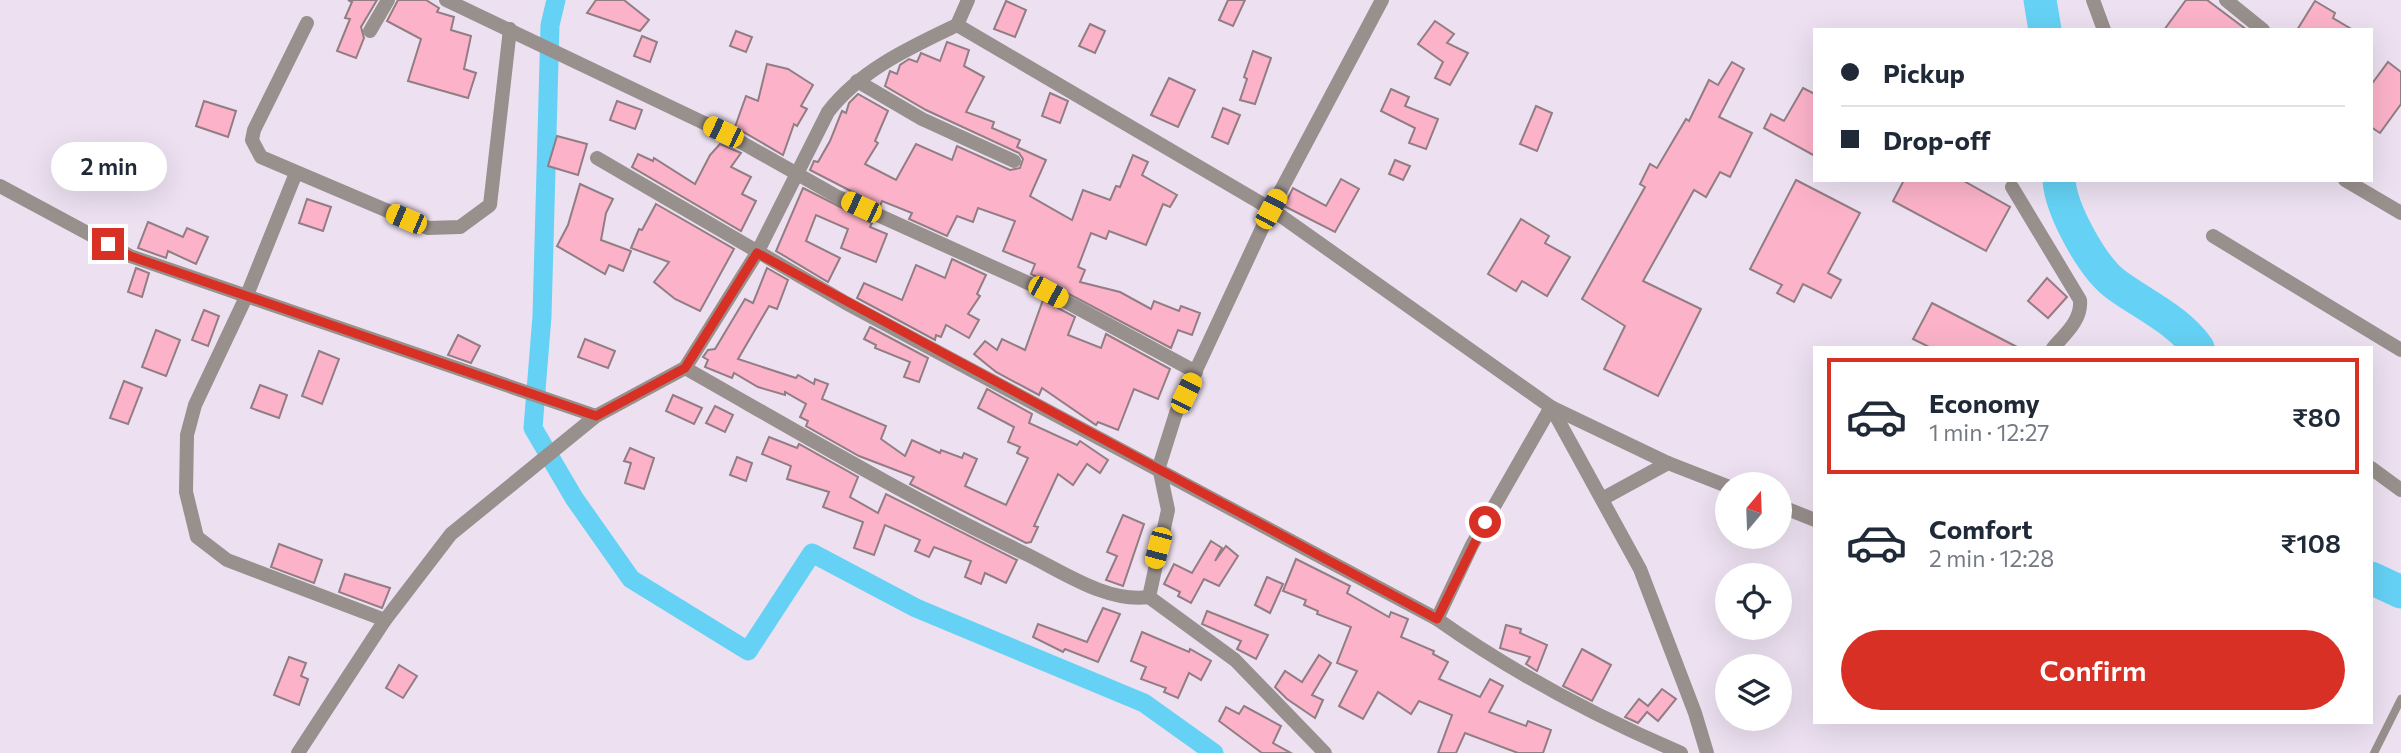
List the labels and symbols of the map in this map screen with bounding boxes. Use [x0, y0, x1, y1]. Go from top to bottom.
car [700, 113, 747, 151]
callout: 2 min [50, 142, 166, 191]
car [1252, 186, 1291, 232]
car [838, 189, 885, 225]
car [383, 201, 430, 237]
route end [92, 228, 124, 260]
car [1025, 273, 1072, 311]
car [1168, 370, 1205, 416]
north arrow [1715, 472, 1792, 550]
route start [1469, 506, 1501, 538]
car [1143, 525, 1174, 571]

